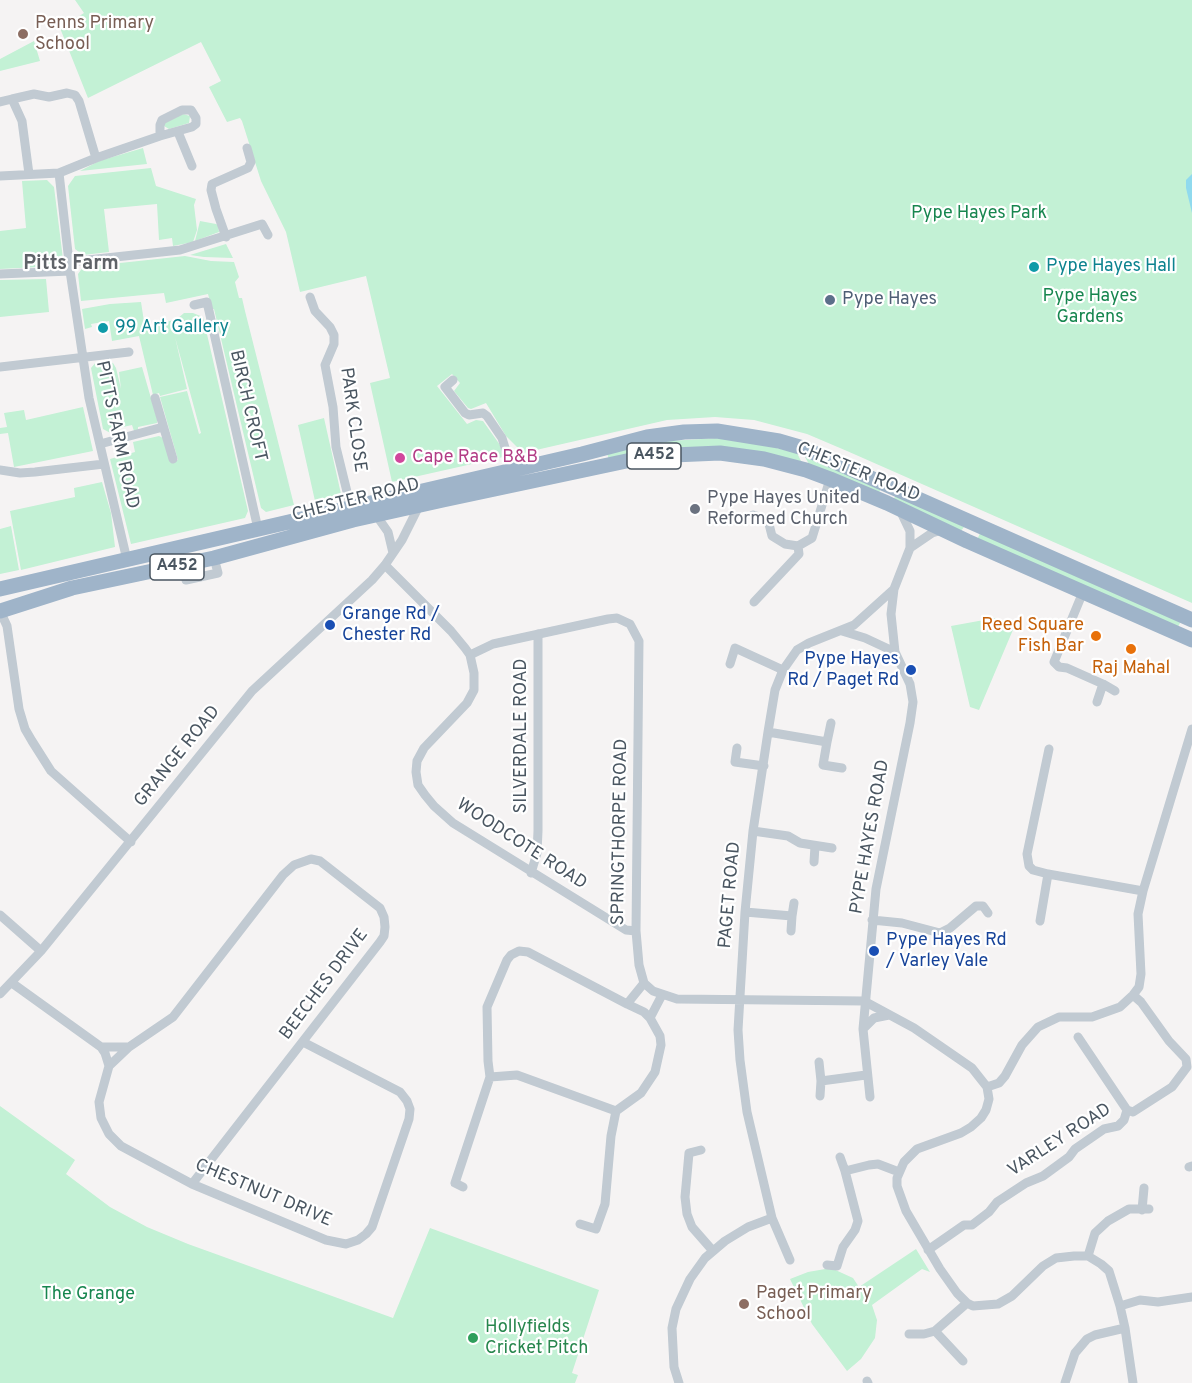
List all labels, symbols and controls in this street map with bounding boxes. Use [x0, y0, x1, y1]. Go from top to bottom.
place label: Penns Primary School [35, 13, 154, 56]
marker: Penns Primary School [16, 27, 30, 41]
park label: Pype Hayes Park [911, 203, 1047, 225]
district label: Pitts Farm [23, 253, 119, 277]
place label: Pype Hayes Hall [1046, 256, 1176, 278]
marker: Pype Hayes Hall [1027, 260, 1041, 274]
park label: Pype Hayes Gardens [1043, 286, 1137, 328]
place label: Pype Hayes [842, 289, 937, 311]
marker: Pype Hayes [823, 293, 837, 307]
place label: 99 Art Gallery [115, 317, 229, 339]
marker: 99 Art Gallery [96, 321, 110, 335]
street label: BIRCH CROFT [224, 348, 270, 464]
street label: PITTS FARM ROAD [90, 359, 142, 511]
street label: PARK CLOSE [334, 366, 370, 474]
street label: CHESTER ROAD [793, 438, 923, 508]
road number: A452 [627, 443, 681, 469]
place label: Cape Race B&B [412, 447, 538, 469]
marker: Cape Race B&B [393, 451, 407, 465]
street label: CHESTER ROAD [290, 475, 422, 527]
place label: Pype Hayes United Reformed Church [707, 488, 860, 530]
marker: Pype Hayes United Reformed Church [688, 502, 702, 516]
road number: A452 [150, 554, 204, 580]
place label: Grange Rd / Chester Rd [342, 604, 440, 646]
place label: Reed Square Fish Bar [981, 615, 1084, 658]
marker: Grange Rd / Chester Rd [323, 618, 337, 632]
marker: Reed Square Fish Bar [1089, 629, 1103, 643]
marker: Raj Mahal [1124, 642, 1138, 656]
place label: Pype Hayes Rd / Paget Rd [787, 649, 899, 692]
street label: SILVERDALE ROAD [511, 658, 533, 814]
place label: Raj Mahal [1092, 658, 1170, 680]
marker: Pype Hayes Rd / Paget Rd [904, 663, 918, 677]
street label: GRANGE ROAD [130, 702, 226, 812]
street label: SPRINGTHORPE ROAD [609, 738, 633, 926]
street label: PYPE HAYES ROAD [847, 758, 895, 916]
street label: WOODCOTE ROAD [452, 795, 590, 895]
street label: PAGET ROAD [716, 841, 746, 949]
street label: BEECHES DRIVE [276, 925, 374, 1045]
place label: Pype Hayes Rd / Varley Vale [886, 930, 1007, 972]
marker: Pype Hayes Rd / Varley Vale [867, 944, 881, 958]
street label: VARLEY ROAD [1004, 1100, 1116, 1182]
street label: CHESTNUT DRIVE [191, 1155, 335, 1233]
place label: Paget Primary School [756, 1283, 872, 1326]
park label: The Grange [41, 1284, 135, 1306]
marker: Paget Primary School [737, 1297, 751, 1311]
place label: Hollyfields Cricket Pitch [485, 1317, 588, 1360]
marker: Hollyfields Cricket Pitch [466, 1331, 480, 1345]

